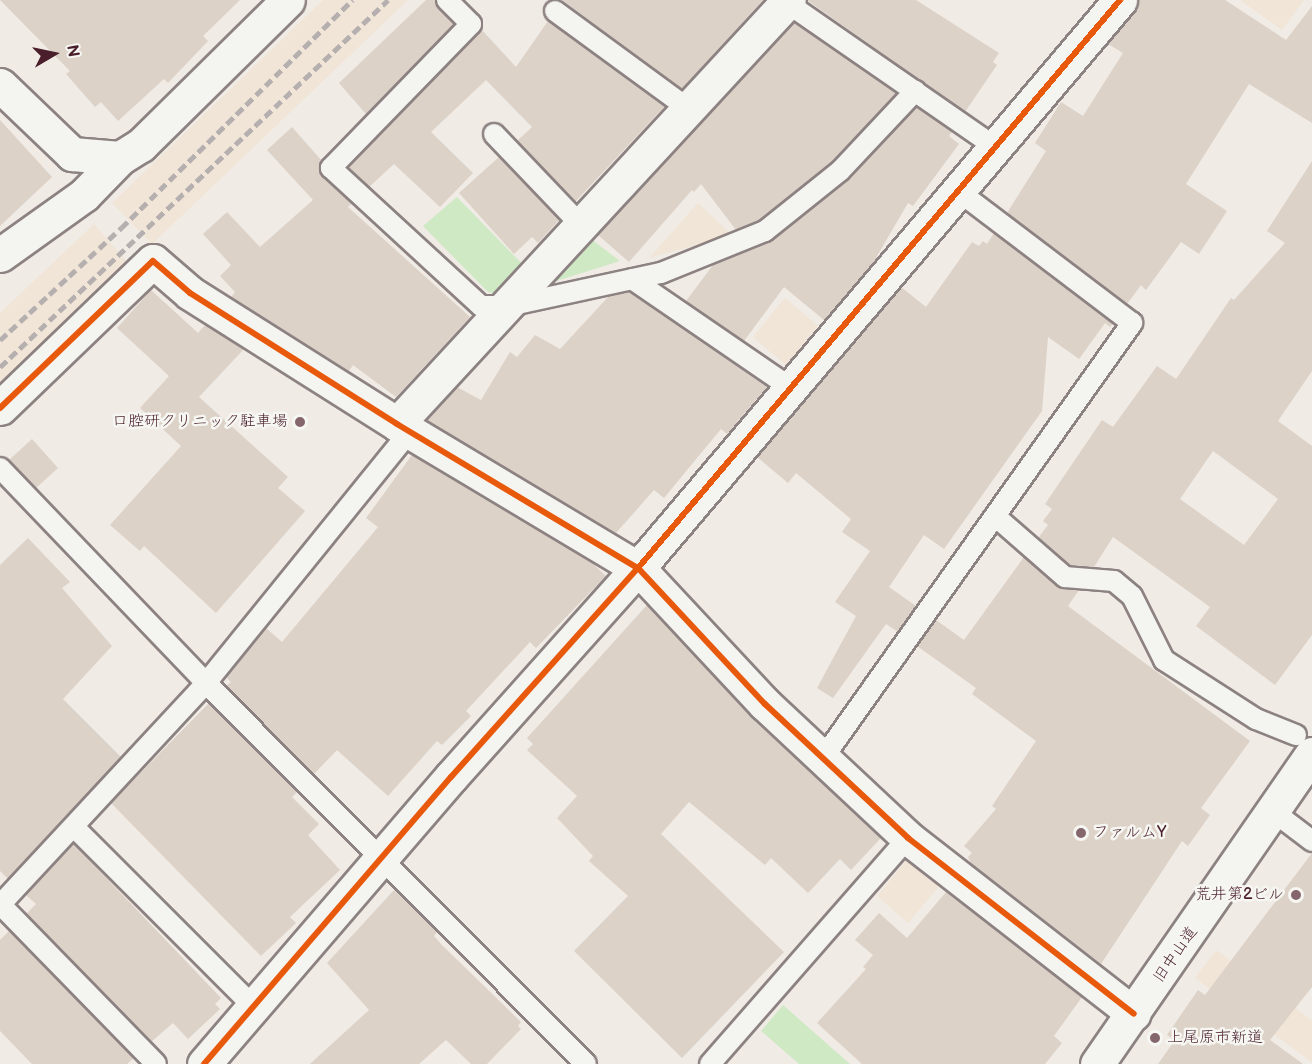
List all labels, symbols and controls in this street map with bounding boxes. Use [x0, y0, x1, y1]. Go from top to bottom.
north arrow [24, 24, 84, 84]
text: N [62, 44, 83, 59]
place label: 口腔研クリニック駐車場 [112, 412, 288, 432]
marker: 口腔研クリニック駐車場 [293, 415, 307, 429]
place label: ファルムY [1093, 823, 1166, 843]
marker: ファルムY [1074, 826, 1088, 840]
place label: 荒井第2ビル [1195, 885, 1284, 905]
marker: 荒井第2ビル [1289, 888, 1303, 902]
street label: 旧中山道 [1150, 923, 1202, 987]
place label: 上尾原市新道 [1167, 1028, 1263, 1048]
marker: 上尾原市新道 [1148, 1031, 1162, 1045]

